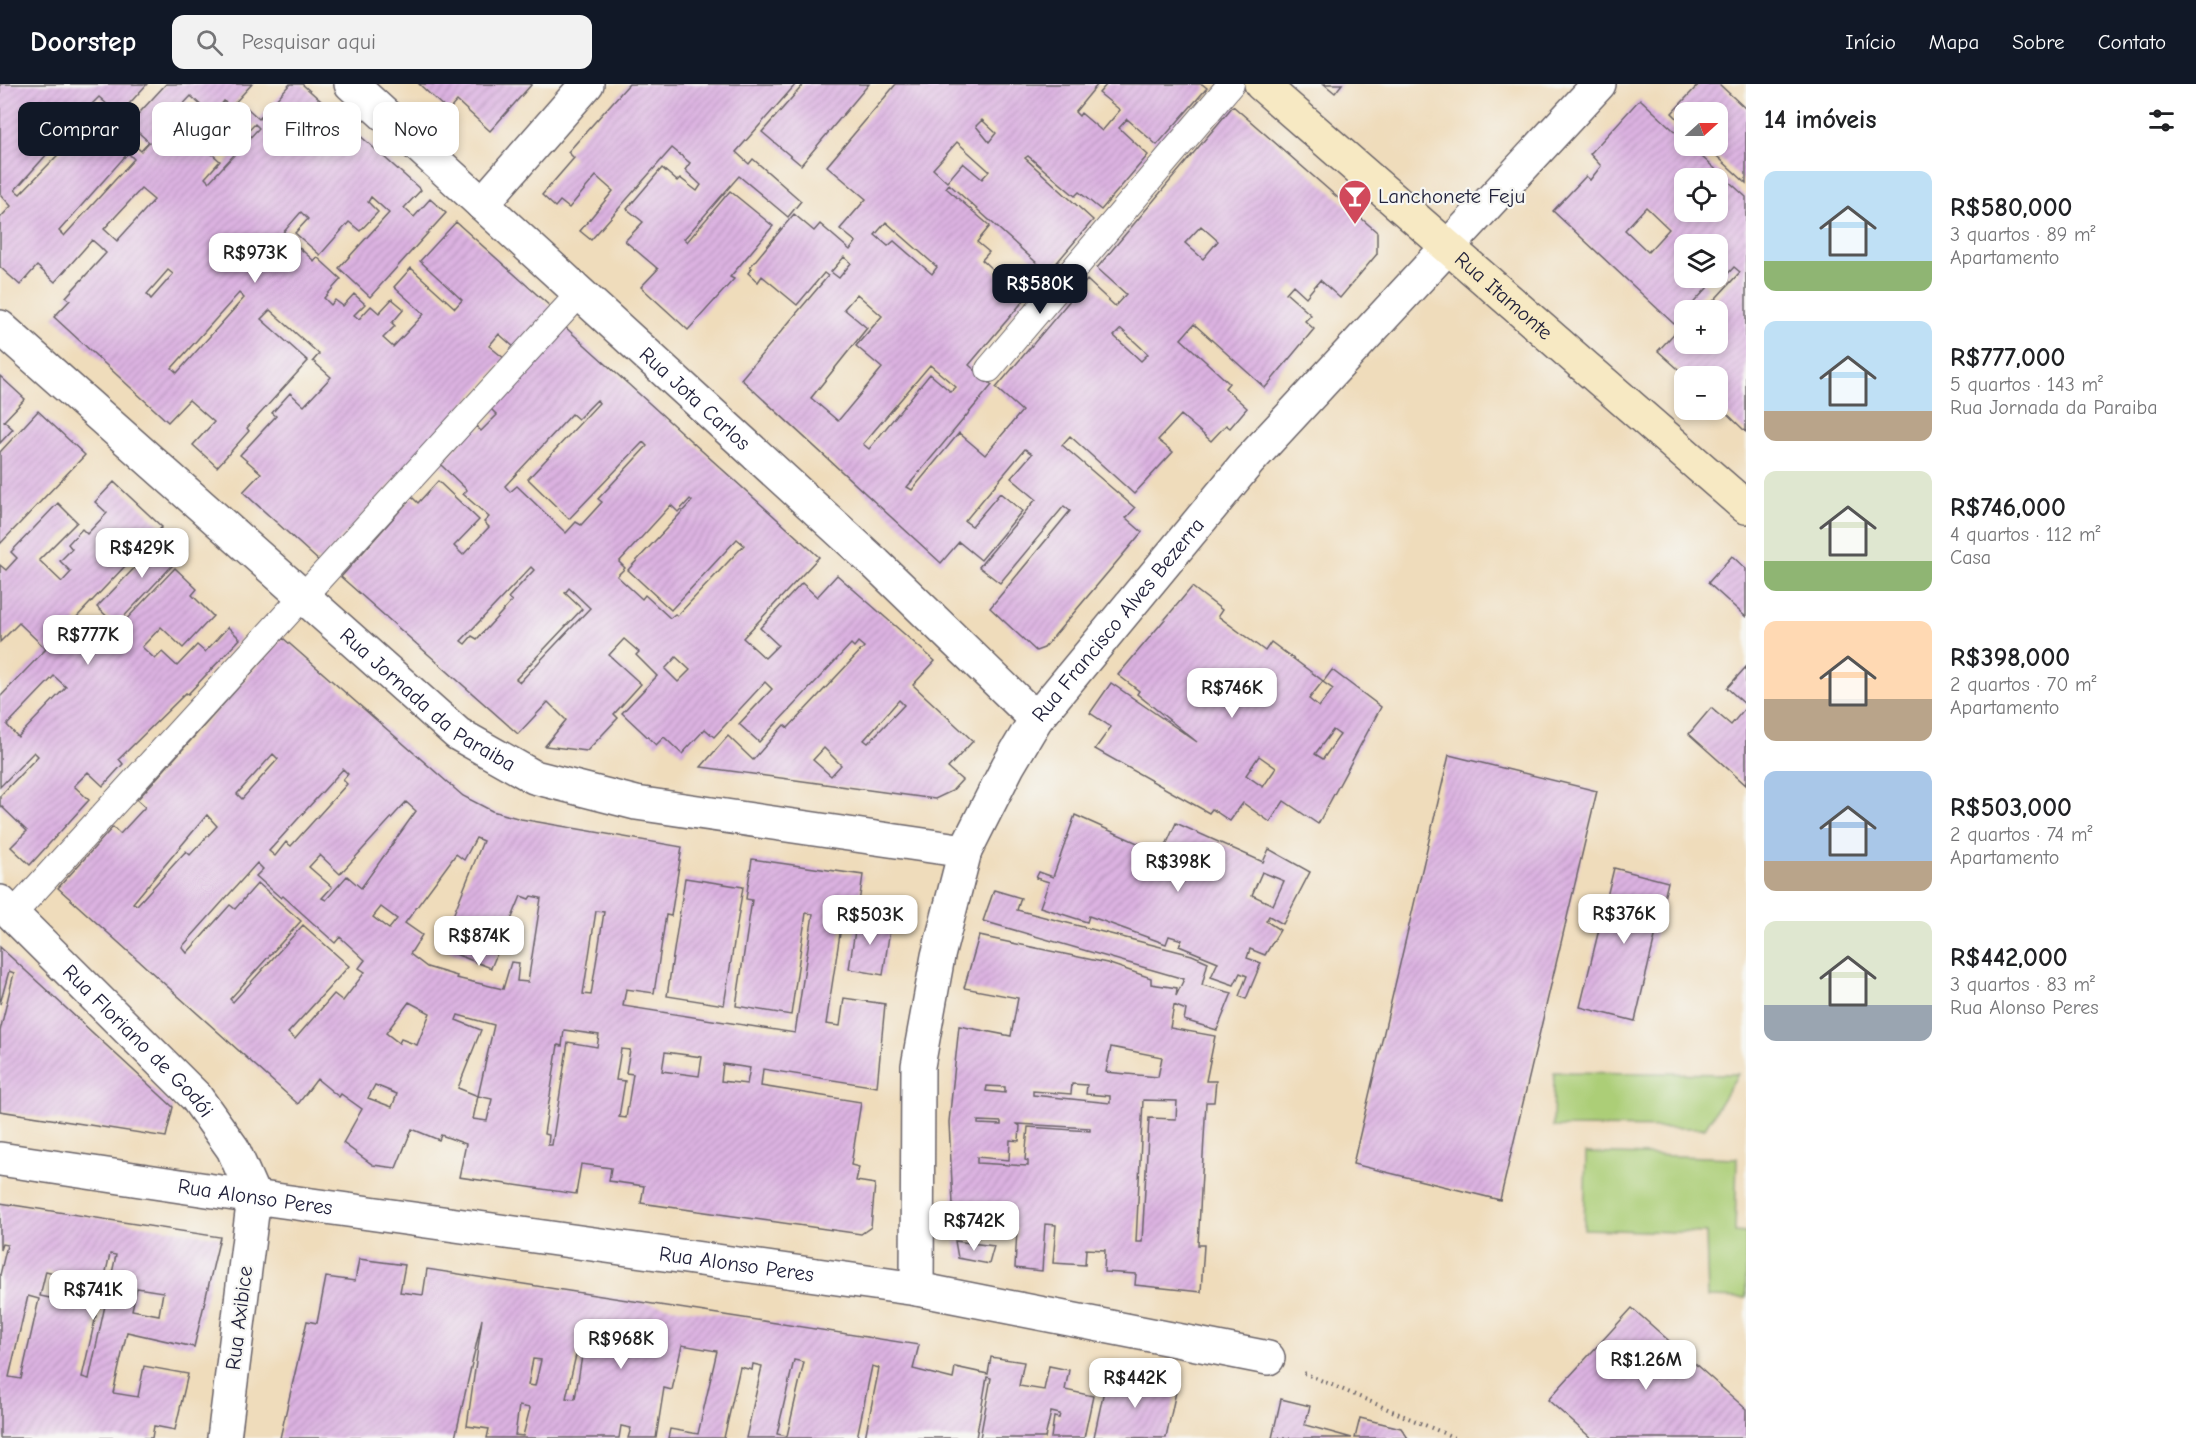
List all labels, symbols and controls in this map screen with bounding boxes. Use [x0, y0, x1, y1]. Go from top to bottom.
search box [172, 15, 592, 69]
text: Doorstep [30, 26, 136, 58]
icon: search [193, 26, 226, 59]
text: Pesquisar aqui [241, 29, 376, 55]
text: Início [1845, 30, 1896, 54]
text: Mapa [1929, 30, 1979, 54]
text: Sobre [2012, 30, 2065, 54]
text: Contato [2098, 30, 2166, 54]
chip: Comprar [18, 102, 140, 156]
chip: Alugar [152, 102, 251, 156]
chip: Filtros [263, 102, 361, 156]
chip: Novo [373, 102, 459, 156]
north arrow [1674, 102, 1728, 156]
map controls [1674, 102, 1728, 420]
icon: filters [2145, 104, 2178, 137]
text: 14 imóveis [1764, 105, 1876, 135]
button: locate [1674, 168, 1728, 222]
bar icon: Lanchonete Feju [1337, 178, 1373, 225]
place label: Lanchonete Feju [1378, 184, 1525, 208]
text: R$580,000 [1950, 193, 2072, 223]
icon: home [1812, 195, 1884, 267]
text: 3 quartos · 89 m² [1950, 223, 2096, 246]
pin: R$973K [206, 233, 304, 284]
button: layers [1674, 234, 1728, 288]
text: R$973K [223, 241, 287, 264]
text: Apartamento [1950, 246, 2059, 269]
street label: Rua Itamonte [1450, 247, 1557, 345]
pin: R$580K [991, 264, 1089, 315]
text: R$580K [1006, 272, 1074, 295]
button: + [1674, 300, 1728, 354]
street label: Rua Jota Carlos [635, 342, 755, 455]
text: R$777,000 [1950, 343, 2066, 373]
icon: home [1812, 345, 1884, 417]
button: − [1674, 366, 1728, 420]
text: 5 quartos · 143 m² [1950, 373, 2103, 396]
text: Rua Jornada da Paraiba [1950, 396, 2158, 419]
text: R$746,000 [1950, 493, 2066, 523]
icon: home [1812, 495, 1884, 567]
street label: Rua Francisco Alves Bezerra [1027, 513, 1209, 726]
text: 4 quartos · 112 m² [1950, 523, 2100, 546]
pin: R$429K [93, 528, 191, 579]
text: R$429K [110, 536, 174, 559]
text: Casa [1950, 546, 1991, 569]
pin: R$777K [39, 615, 137, 666]
text: R$777K [57, 623, 119, 646]
street label: Rua Jornada da Paraiba [335, 623, 520, 776]
text: R$398,000 [1950, 643, 2070, 673]
icon: home [1812, 645, 1884, 717]
pin: R$746K [1183, 668, 1281, 719]
text: 2 quartos · 70 m² [1950, 673, 2097, 696]
text: R$746K [1201, 676, 1263, 699]
text: Apartamento [1950, 696, 2059, 719]
text: R$503,000 [1950, 793, 2072, 823]
icon: home [1812, 795, 1884, 867]
text: 2 quartos · 74 m² [1950, 823, 2092, 846]
pin: R$398K [1129, 842, 1227, 893]
text: Apartamento [1950, 846, 2059, 869]
text: R$398K [1145, 850, 1211, 873]
pin: R$376K [1575, 894, 1673, 945]
pin: R$503K [821, 895, 919, 946]
text: R$376K [1592, 902, 1656, 925]
text: R$503K [837, 903, 903, 926]
pin: R$874K [430, 916, 528, 967]
text: R$874K [448, 924, 510, 947]
text: R$442,000 [1950, 943, 2068, 973]
icon: home [1812, 945, 1884, 1017]
street label: Rua Floriano de Godói [58, 960, 218, 1122]
text: 3 quartos · 83 m² [1950, 973, 2095, 996]
text: Rua Alonso Peres [1950, 996, 2099, 1019]
street label: Rua Alonso Peres [176, 1174, 334, 1220]
pin: R$742K [925, 1201, 1023, 1252]
text: R$742K [943, 1209, 1005, 1232]
street label: Rua Alonso Peres [658, 1241, 816, 1287]
street label: Rua Axibice [221, 1265, 257, 1371]
pin: R$741K [44, 1270, 142, 1321]
text: R$741K [63, 1278, 123, 1301]
pin: R$968K [572, 1319, 670, 1370]
text: R$968K [588, 1327, 654, 1350]
pin: R$1.26M [1591, 1340, 1701, 1391]
text: R$1.26M [1610, 1348, 1682, 1371]
pin: R$442K [1086, 1358, 1184, 1409]
text: R$442K [1103, 1366, 1167, 1389]

